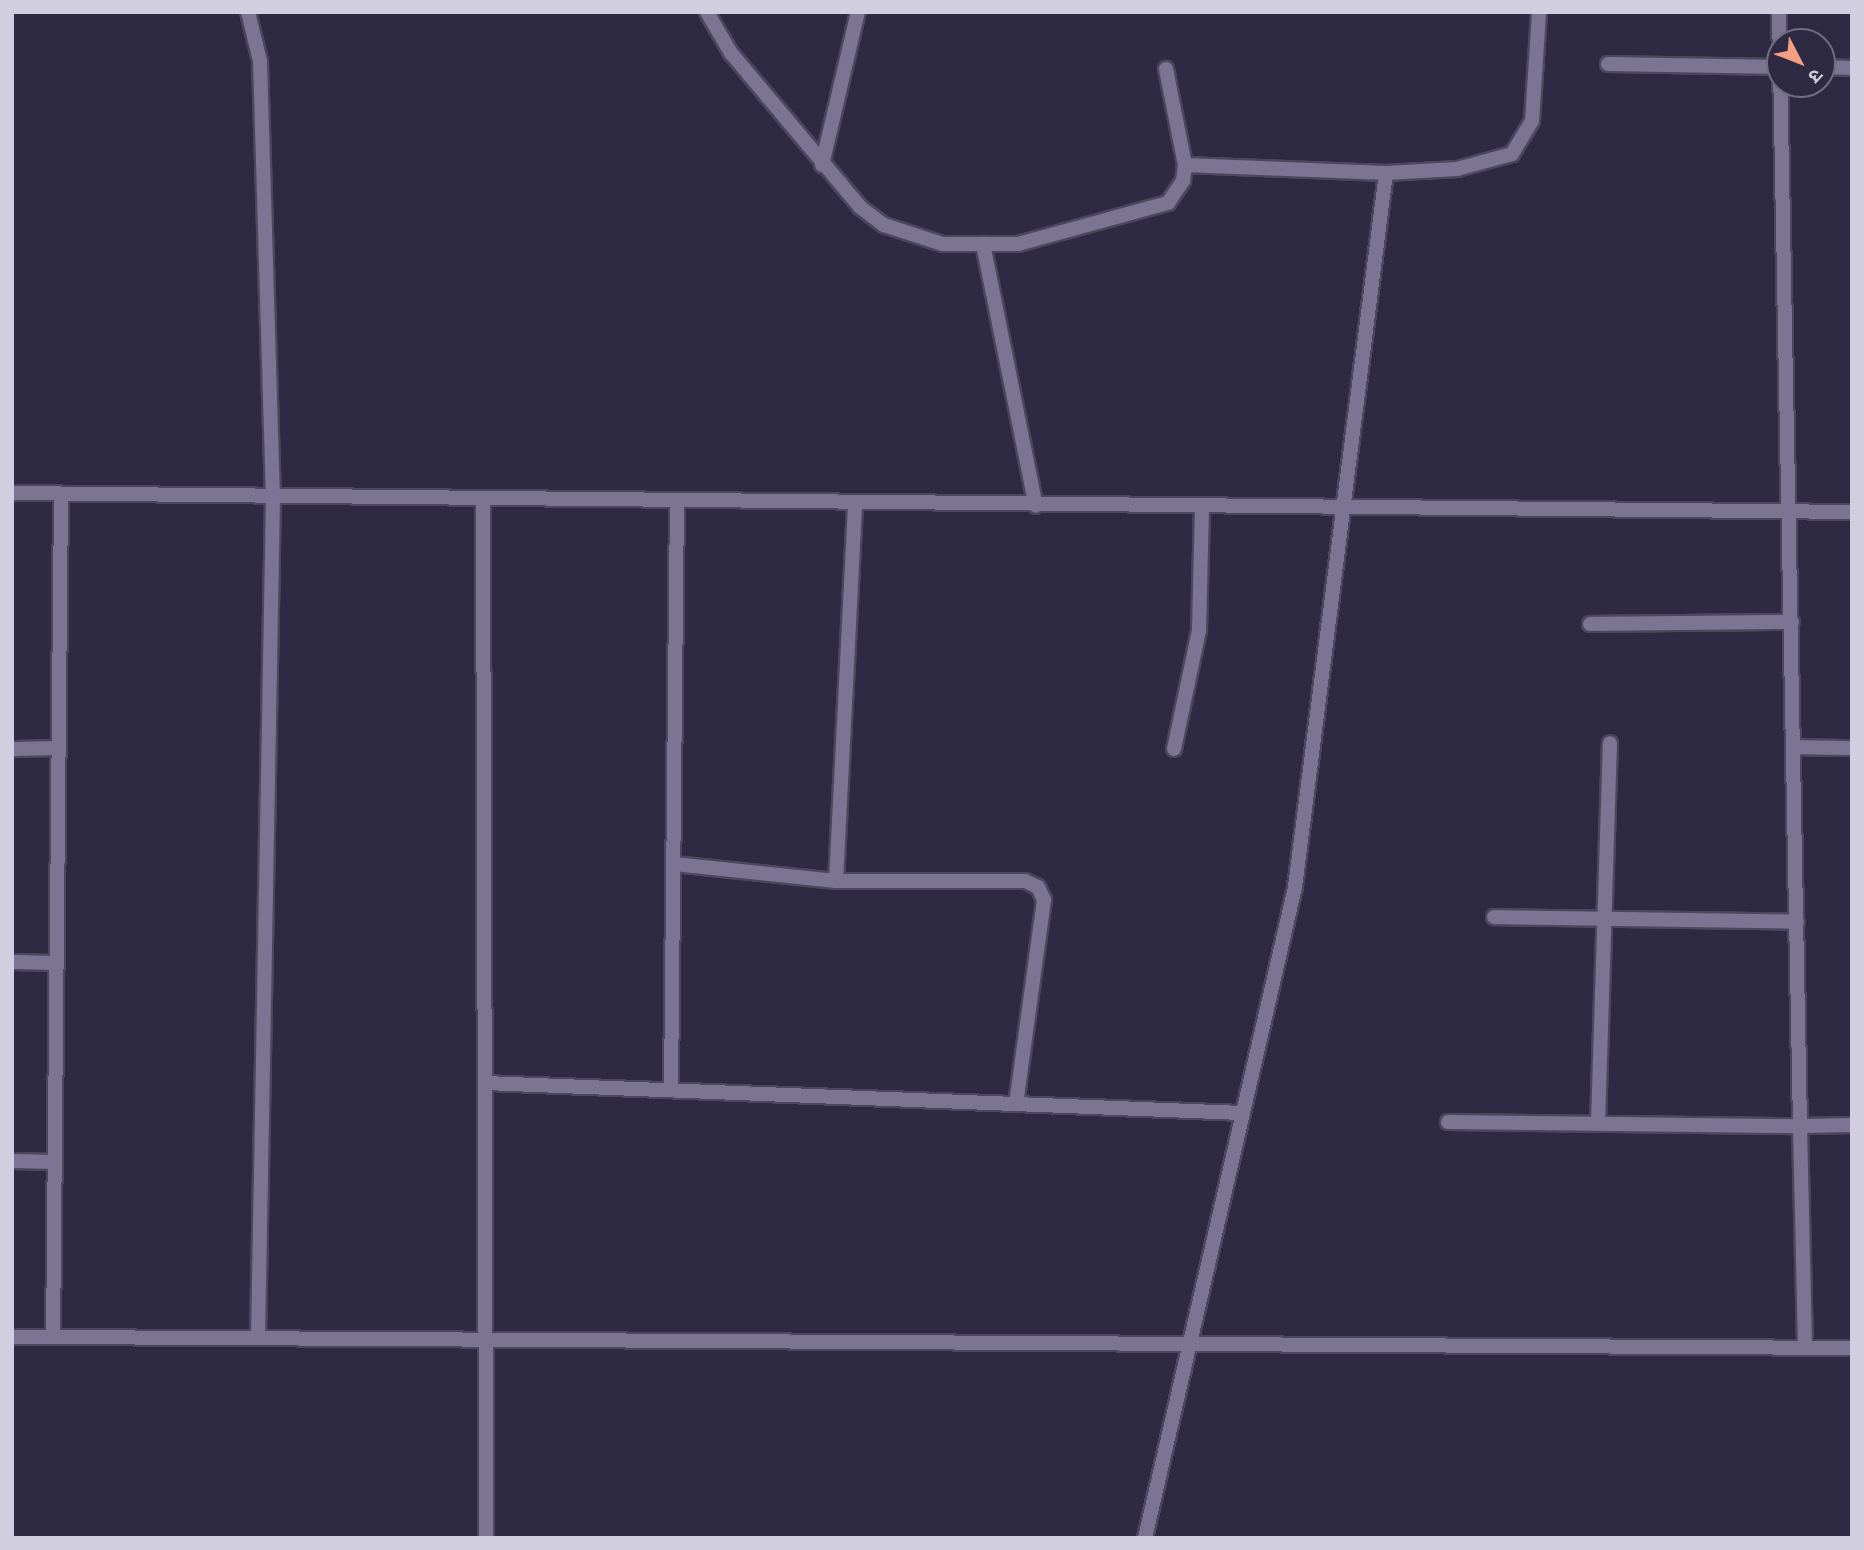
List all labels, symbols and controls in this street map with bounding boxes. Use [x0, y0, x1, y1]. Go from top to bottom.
north arrow [1766, 28, 1836, 98]
text: उ [1803, 64, 1828, 88]

